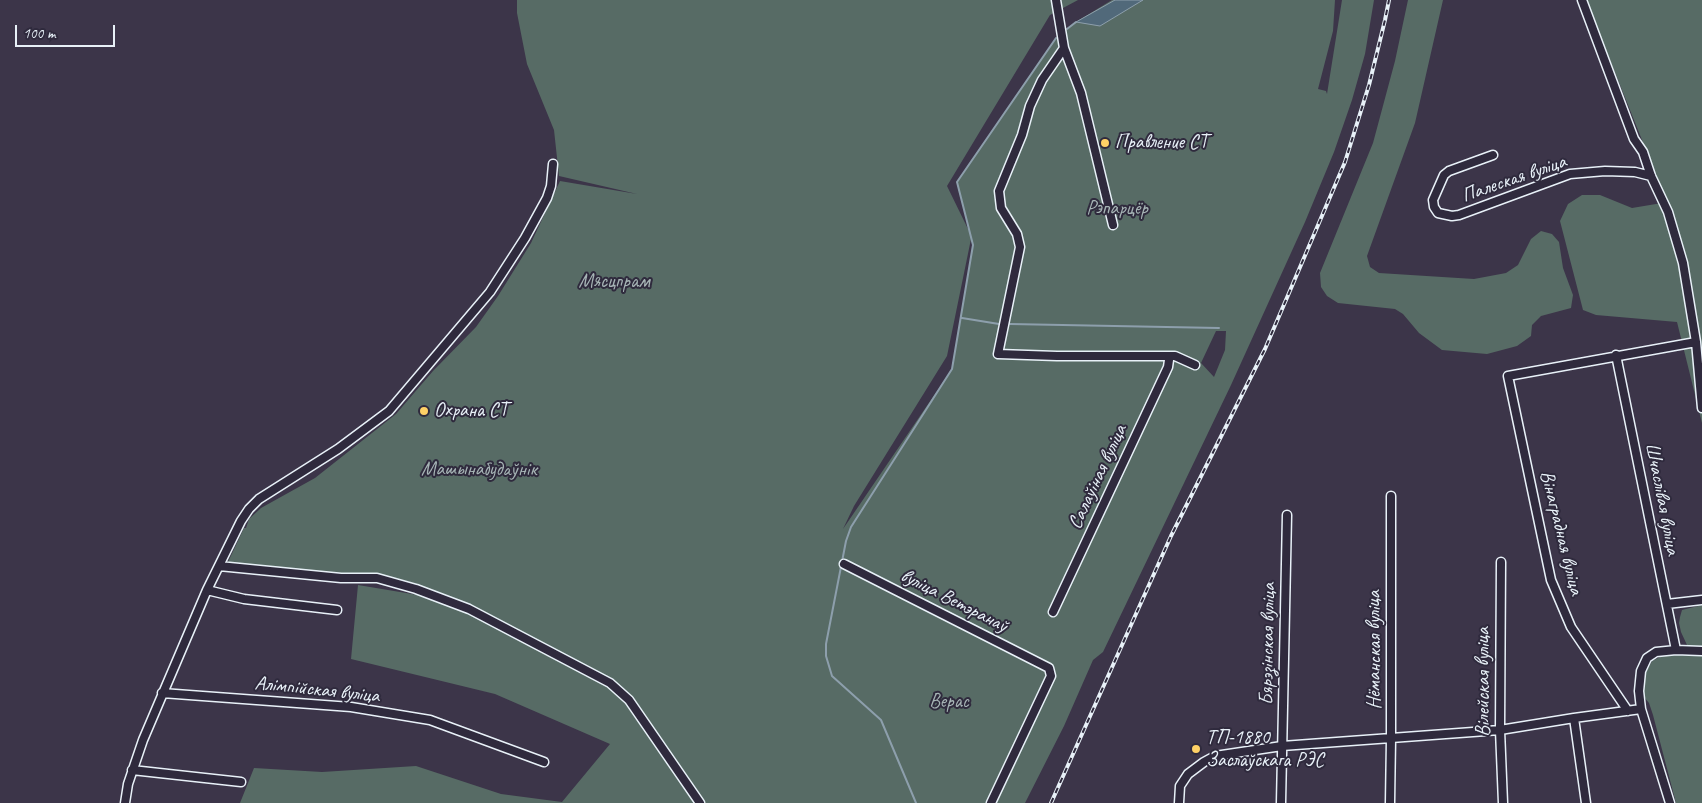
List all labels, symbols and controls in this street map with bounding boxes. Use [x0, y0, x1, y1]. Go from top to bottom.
scale bar [18, 15, 118, 47]
text: 100 m [23, 24, 55, 43]
place label: Правление СТ [1115, 131, 1208, 155]
marker: Правление СТ [1099, 137, 1111, 149]
street label: Палеская вуліца [1459, 150, 1569, 208]
park label: Рэпарцёр [1086, 197, 1148, 221]
park label: Мясцпрам [578, 270, 650, 294]
place label: Охрана СТ [434, 399, 508, 423]
marker: Охрана СТ [418, 405, 430, 417]
street label: Салаўіная вуліца [1063, 421, 1133, 533]
street label: Шчаслівая вуліца [1639, 441, 1685, 557]
park label: Машынабудаўнік [421, 458, 537, 482]
street label: Вінаградная вуліца [1534, 468, 1588, 598]
street label: вуліца Ветэранаў [896, 564, 1012, 638]
street label: Бярэзінская вуліца [1255, 583, 1281, 705]
street label: Нёманская вуліца [1363, 591, 1387, 709]
street label: Вілейская вуліца [1472, 627, 1496, 737]
street label: Алімпійская вуліца [253, 672, 381, 708]
park label: Верас [929, 690, 969, 714]
place label: ТП-1880 Заслаўскага РЭС [1206, 726, 1324, 773]
marker: ТП-1880 Заслаўскага РЭС [1190, 743, 1202, 755]

